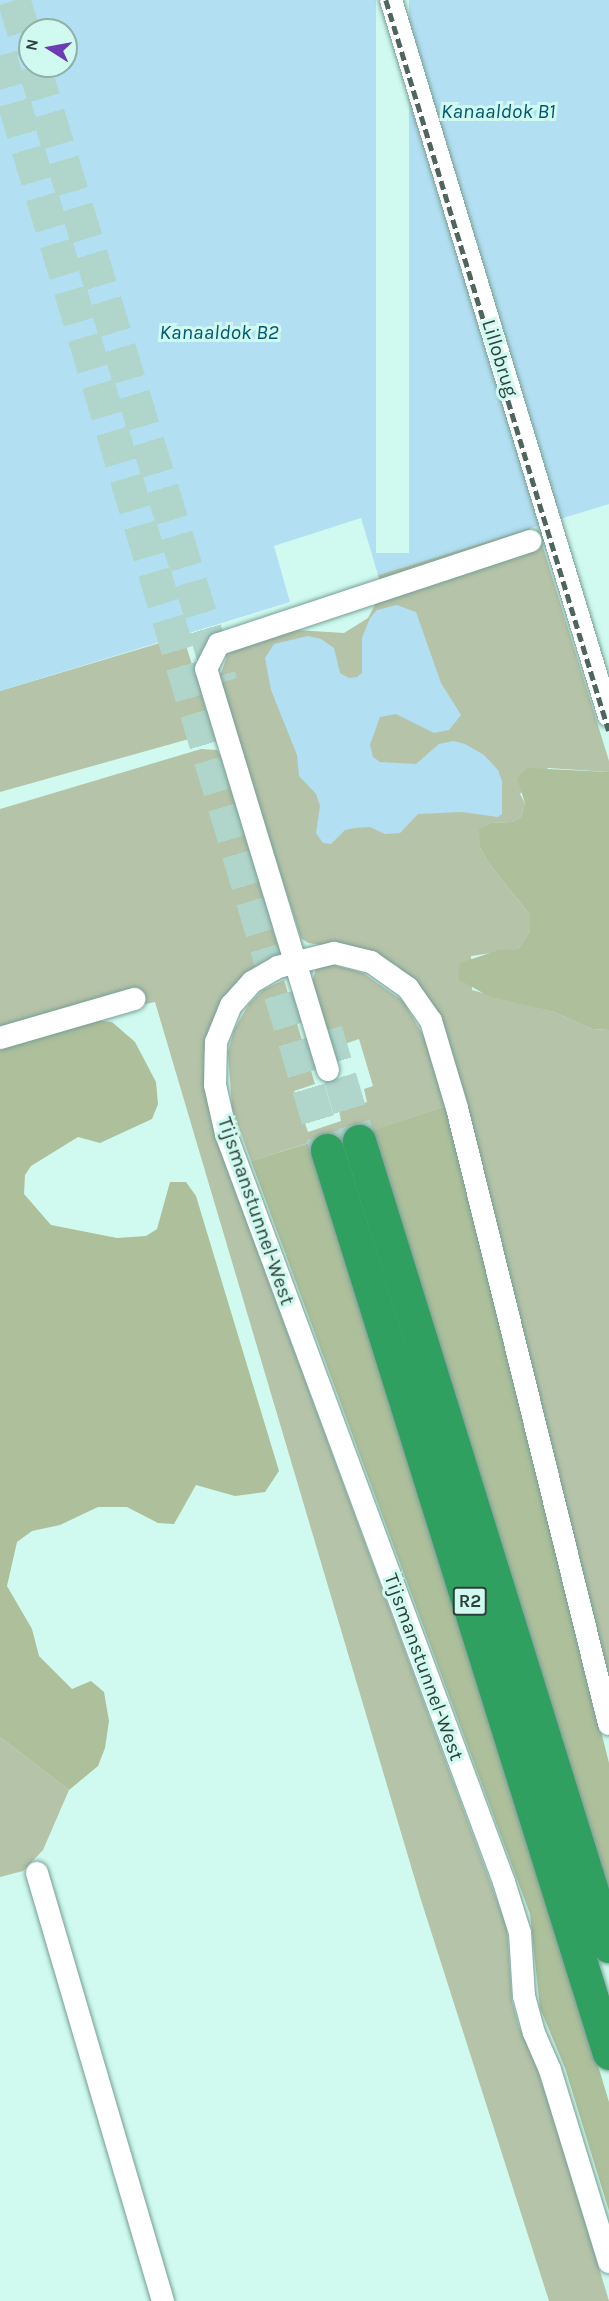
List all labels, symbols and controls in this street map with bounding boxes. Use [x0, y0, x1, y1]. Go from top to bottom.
north arrow [18, 18, 78, 78]
text: N [21, 37, 42, 52]
water label: Kanaaldok B1 [441, 98, 555, 124]
street label: Lillobrug [477, 316, 523, 400]
water label: Kanaaldok B2 [159, 319, 279, 345]
street label: Tijsmanstunnel-West [213, 1114, 299, 1308]
street label: Tijsmanstunnel-West [379, 1570, 469, 1764]
road number: R2 [452, 1586, 488, 1616]

